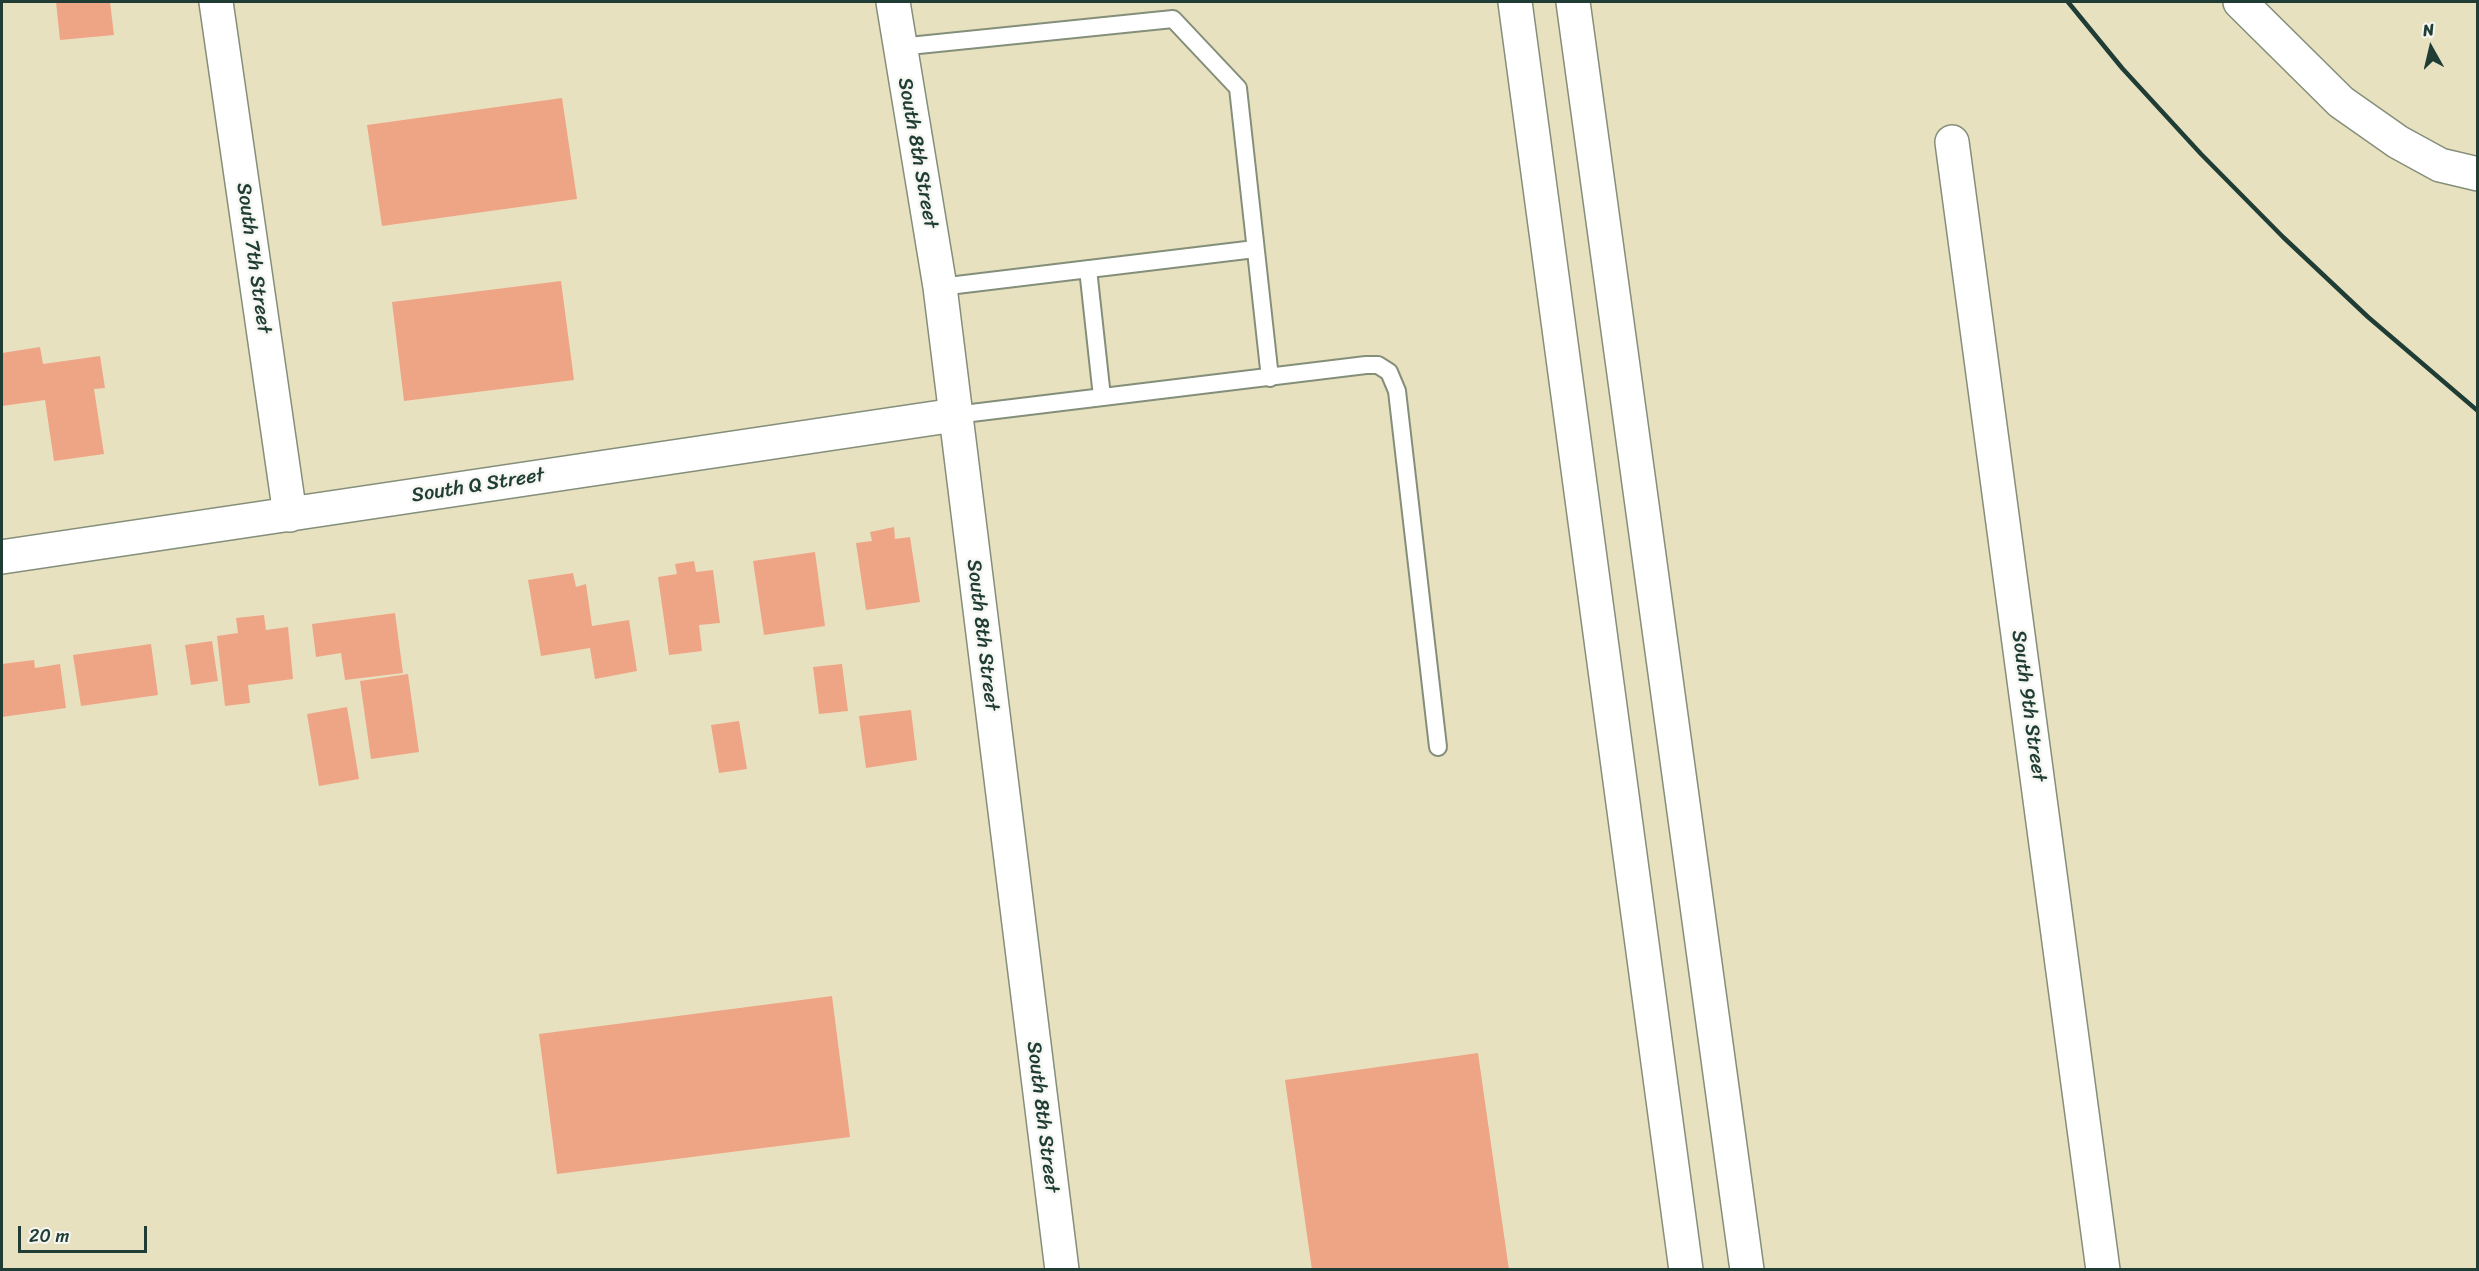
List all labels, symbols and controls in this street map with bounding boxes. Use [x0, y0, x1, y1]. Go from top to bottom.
text: N [2421, 15, 2436, 45]
north arrow [2401, 18, 2461, 78]
street label: South 8th Street [892, 76, 942, 230]
street label: South 7th Street [231, 181, 275, 335]
street label: South Q Street [410, 464, 546, 508]
street label: South 8th Street [961, 558, 1003, 712]
street label: South 9th Street [2005, 629, 2051, 783]
street label: South 8th Street [1021, 1040, 1063, 1194]
scale bar [21, 1214, 150, 1252]
text: 20 m [29, 1220, 69, 1252]

